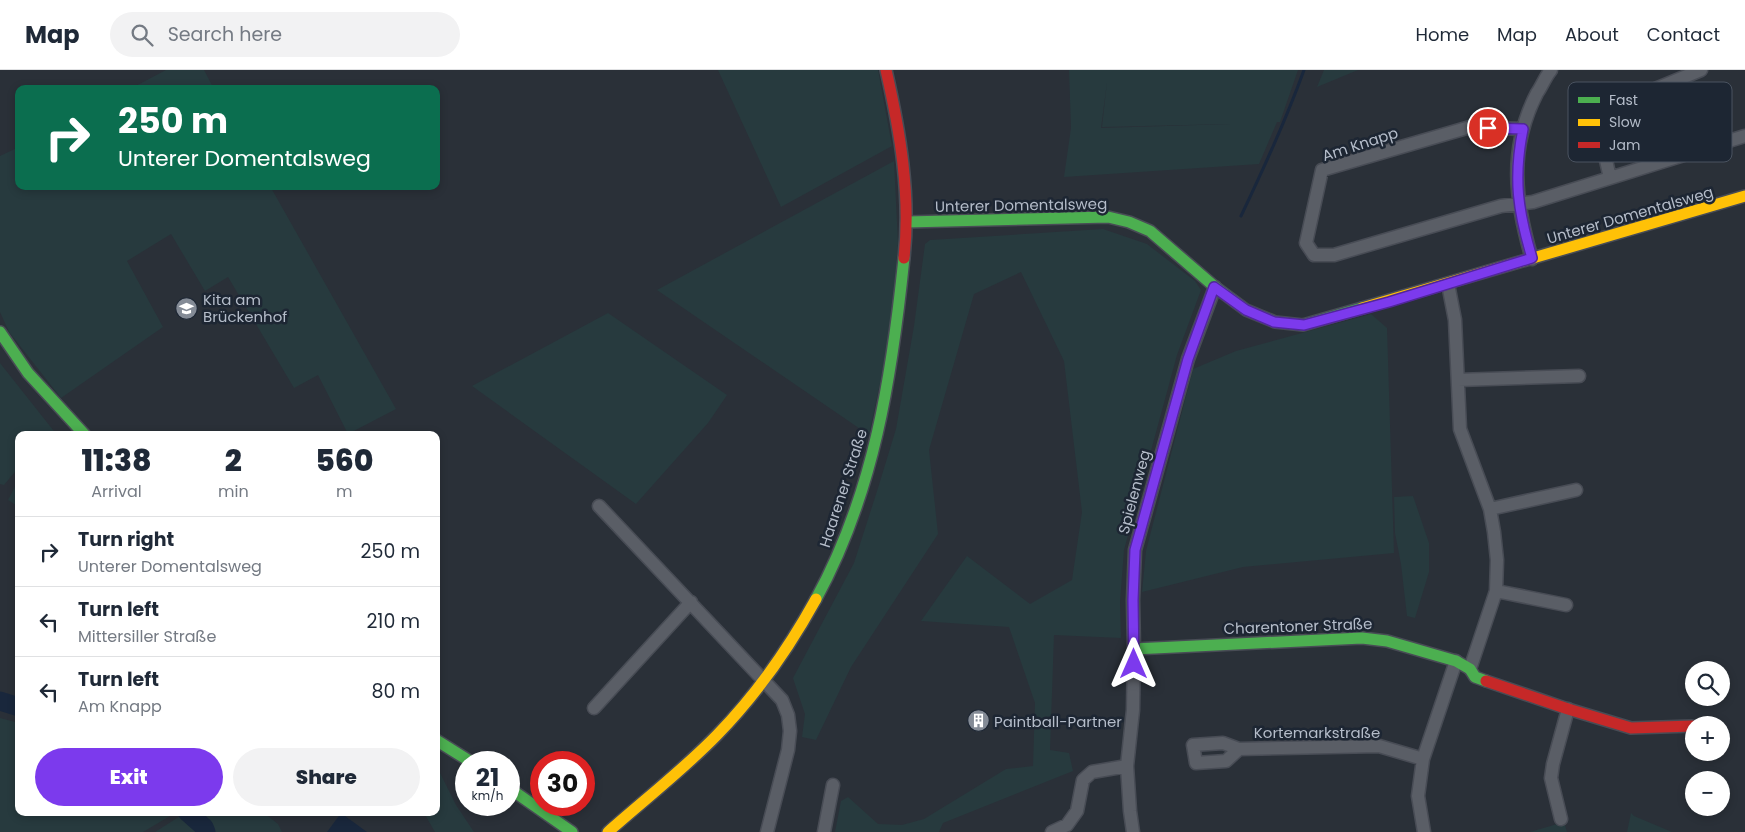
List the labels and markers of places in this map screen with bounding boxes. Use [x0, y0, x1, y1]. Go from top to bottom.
pin [1467, 107, 1509, 149]
place label: Kita am Brückenhof [203, 289, 287, 327]
school or university icon: Kita am Brückenhof [175, 296, 199, 320]
building icon: Paintball-Partner [966, 709, 990, 733]
place label: Paintball-Partner [994, 711, 1122, 732]

